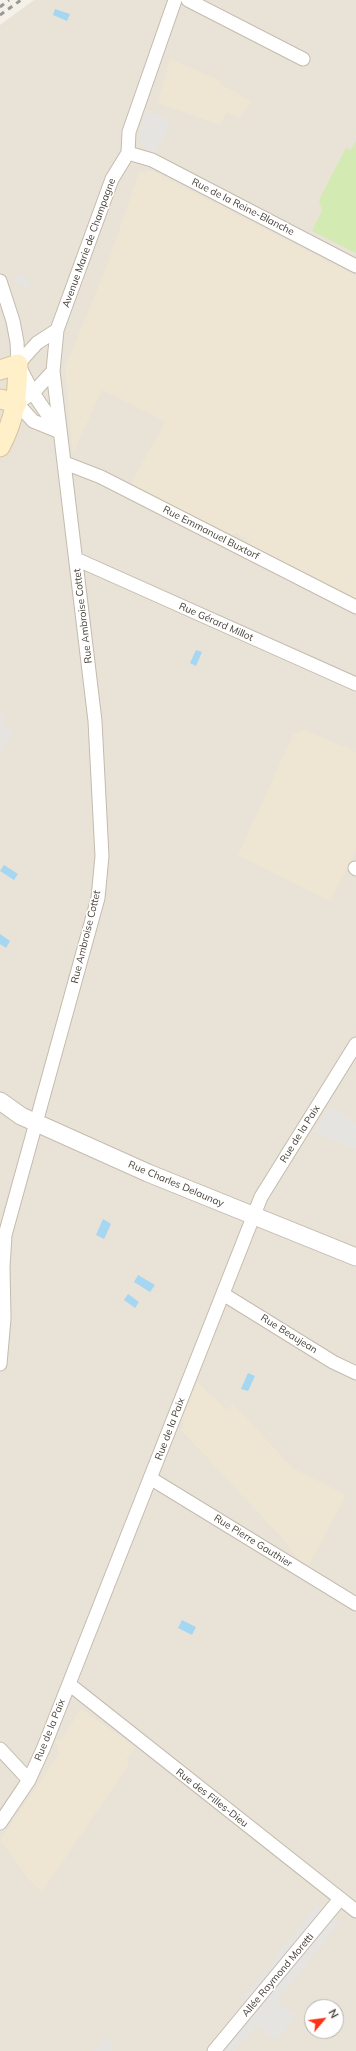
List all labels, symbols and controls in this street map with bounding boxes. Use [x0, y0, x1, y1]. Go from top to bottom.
street label: Rue de la Reine-Blanche [190, 176, 296, 238]
street label: Avenue Marie de Champagne [60, 177, 118, 309]
street label: Rue Emmanuel Buxtorf [161, 503, 261, 563]
street label: Rue Ambroise Cottet [71, 568, 95, 664]
street label: Rue Gérard Millot [177, 600, 255, 644]
street label: Rue Ambroise Cottet [69, 889, 103, 985]
street label: Rue de la Paix [277, 1103, 323, 1165]
street label: Rue Charles Delaunay [126, 1158, 226, 1210]
street label: Rue Beaujean [259, 1312, 319, 1356]
street label: Rue de la Paix [153, 1396, 187, 1462]
street label: Rue Pierre Gauthier [212, 1512, 294, 1570]
street label: Rue de la Paix [32, 1697, 68, 1763]
street label: Rue des Filles-Dieu [174, 1766, 250, 1830]
street label: Allée Raymond Moretti [240, 1931, 316, 2019]
north arrow [304, 1999, 344, 2039]
text: N [325, 2007, 342, 2021]

